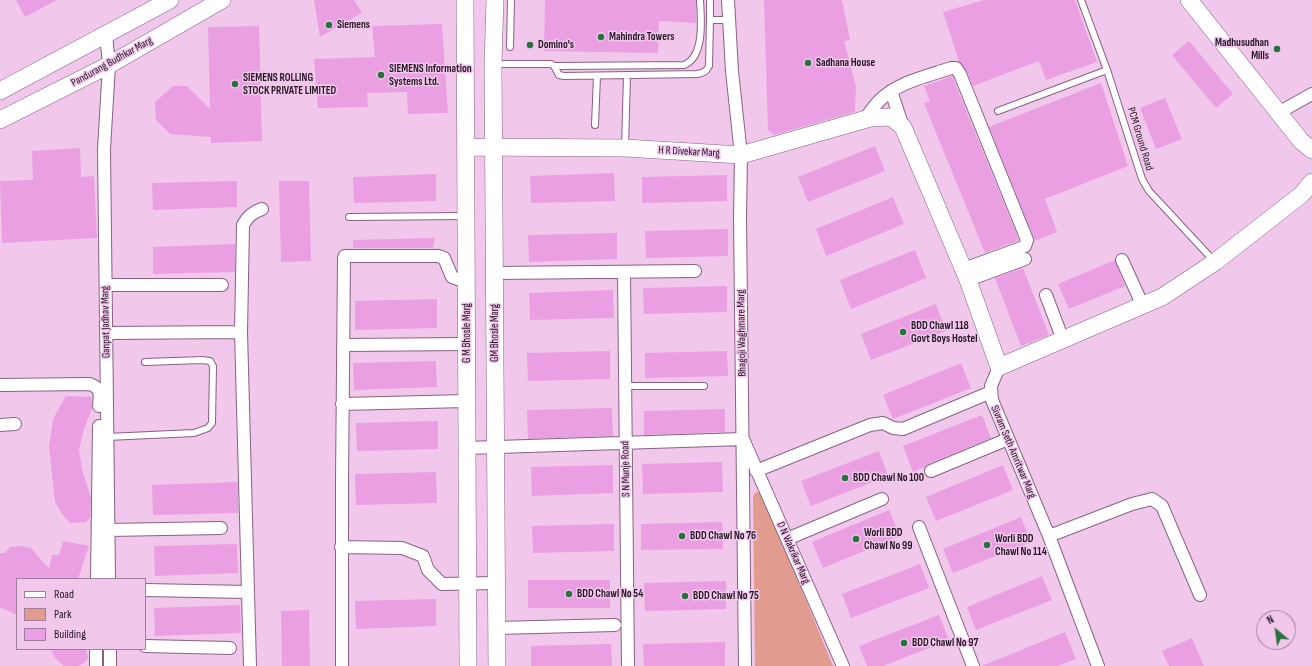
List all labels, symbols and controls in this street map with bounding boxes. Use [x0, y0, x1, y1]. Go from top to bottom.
place label: Siemens [337, 18, 370, 32]
marker: Siemens [324, 20, 334, 30]
place label: Mahindra Towers [609, 30, 674, 44]
marker: Mahindra Towers [596, 32, 606, 42]
street label: Pandurang Budhkar Marg [69, 34, 155, 90]
place label: Madhusudhan Mills [1215, 36, 1269, 62]
place label: Domino's [538, 38, 574, 52]
marker: Domino's [525, 40, 535, 50]
marker: Madhusudhan Mills [1272, 44, 1282, 54]
place label: Sadhana House [816, 56, 875, 70]
marker: Sadhana House [803, 58, 813, 68]
place label: SIEMENS Information Systems Ltd. [389, 62, 472, 88]
marker: SIEMENS Information Systems Ltd. [376, 70, 386, 80]
place label: SIEMENS ROLLING STOCK PRIVATE LIMITED [243, 71, 336, 97]
marker: SIEMENS ROLLING STOCK PRIVATE LIMITED [230, 79, 240, 89]
street label: PCM Ground Road [1124, 106, 1156, 172]
street label: H R Divekar Marg [658, 144, 720, 160]
street label: Ganpat Jadhav Marg [99, 286, 113, 358]
street label: Bhagoji Waghmare Marg [735, 289, 749, 377]
street label: G M Bhosle Marg [460, 303, 474, 363]
street label: GM Bhosle Marg [488, 304, 502, 362]
place label: BDD Chawl 118 Govt Boys Hostel [911, 319, 977, 345]
marker: BDD Chawl 118 Govt Boys Hostel [898, 327, 908, 337]
street label: Sivram Seth Amritwar Marg [987, 404, 1039, 500]
street label: S N Munje Road [619, 441, 633, 497]
place label: BDD Chawl No 100 [853, 471, 924, 485]
marker: BDD Chawl No 100 [840, 473, 850, 483]
street label: D N Wakrikar Marg [773, 520, 813, 586]
place label: Worli BDD Chawl No 99 [864, 526, 912, 552]
place label: BDD Chawl No 76 [690, 529, 756, 543]
marker: BDD Chawl No 76 [677, 531, 687, 541]
place label: Worli BDD Chawl No 114 [995, 532, 1047, 558]
marker: Worli BDD Chawl No 99 [851, 534, 861, 544]
marker: Worli BDD Chawl No 114 [982, 540, 992, 550]
legend [16, 578, 146, 650]
text: Road [54, 587, 74, 602]
place label: BDD Chawl No 54 [577, 587, 643, 601]
marker: BDD Chawl No 54 [564, 589, 574, 599]
place label: BDD Chawl No 75 [693, 589, 759, 603]
marker: BDD Chawl No 75 [680, 591, 690, 601]
text: Park [54, 607, 72, 622]
north arrow [1256, 610, 1296, 650]
text: N [1265, 613, 1276, 627]
text: Building [54, 627, 86, 642]
place label: BDD Chawl No 97 [912, 636, 978, 650]
marker: BDD Chawl No 97 [899, 638, 909, 648]

